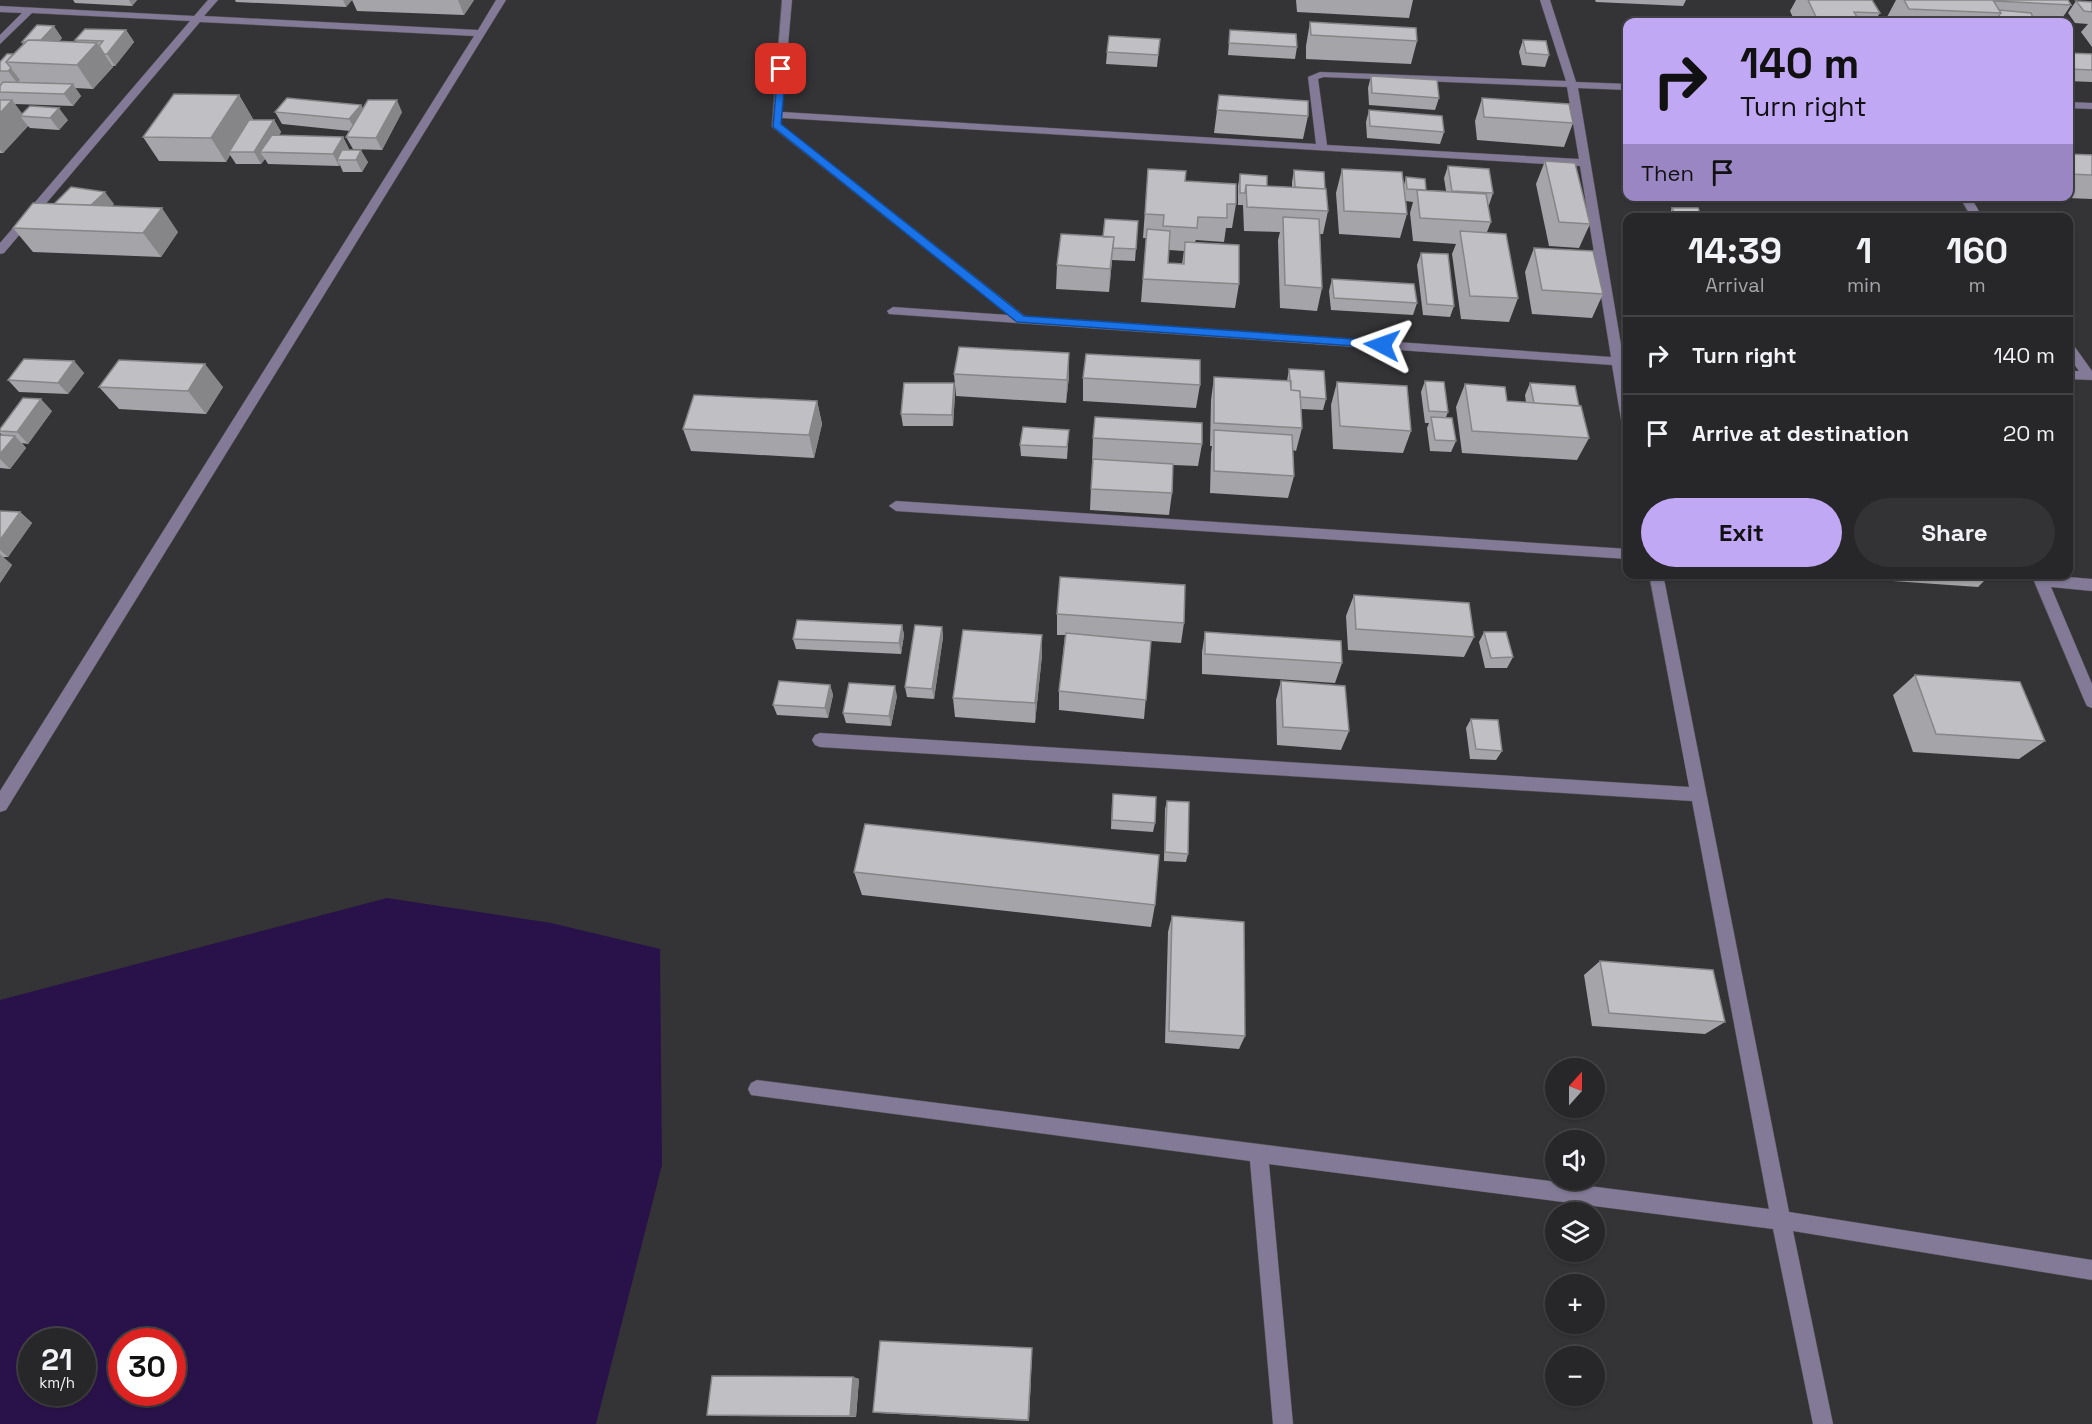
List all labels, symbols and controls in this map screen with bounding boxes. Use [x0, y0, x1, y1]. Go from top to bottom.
text: 140 m [1740, 37, 1859, 90]
icon: right [1641, 42, 1719, 120]
pin [755, 43, 806, 94]
icon: arrive [764, 52, 797, 85]
text: Turn right [1740, 89, 1867, 124]
icon: arrive [1706, 156, 1739, 189]
text: Then [1641, 159, 1694, 187]
text: 14:39 [1688, 228, 1782, 274]
text: 1 [1856, 228, 1872, 274]
text: 160 [1946, 228, 2008, 274]
text: Arrival [1705, 272, 1765, 298]
text: min [1847, 272, 1881, 298]
text: m [1969, 272, 1986, 298]
position arrow [1350, 313, 1414, 377]
icon: right [1641, 339, 1674, 372]
text: Turn right [1692, 341, 1797, 369]
text: 140 m [1993, 341, 2055, 369]
icon: arrive [1641, 417, 1674, 450]
text: Arrive at destination [1692, 419, 1909, 447]
text: 20 m [2003, 419, 2055, 447]
button: Exit [1641, 498, 1842, 567]
button: Share [1854, 498, 2055, 567]
north arrow [1545, 1058, 1605, 1118]
map controls [1545, 1058, 1605, 1406]
button: sound [1545, 1130, 1605, 1190]
button: layers [1545, 1202, 1605, 1262]
button: + [1545, 1274, 1605, 1334]
speed limit sign: 30 [108, 1328, 186, 1406]
text: 21 [41, 1340, 73, 1379]
button: − [1545, 1346, 1605, 1406]
text: km/h [39, 1373, 75, 1392]

